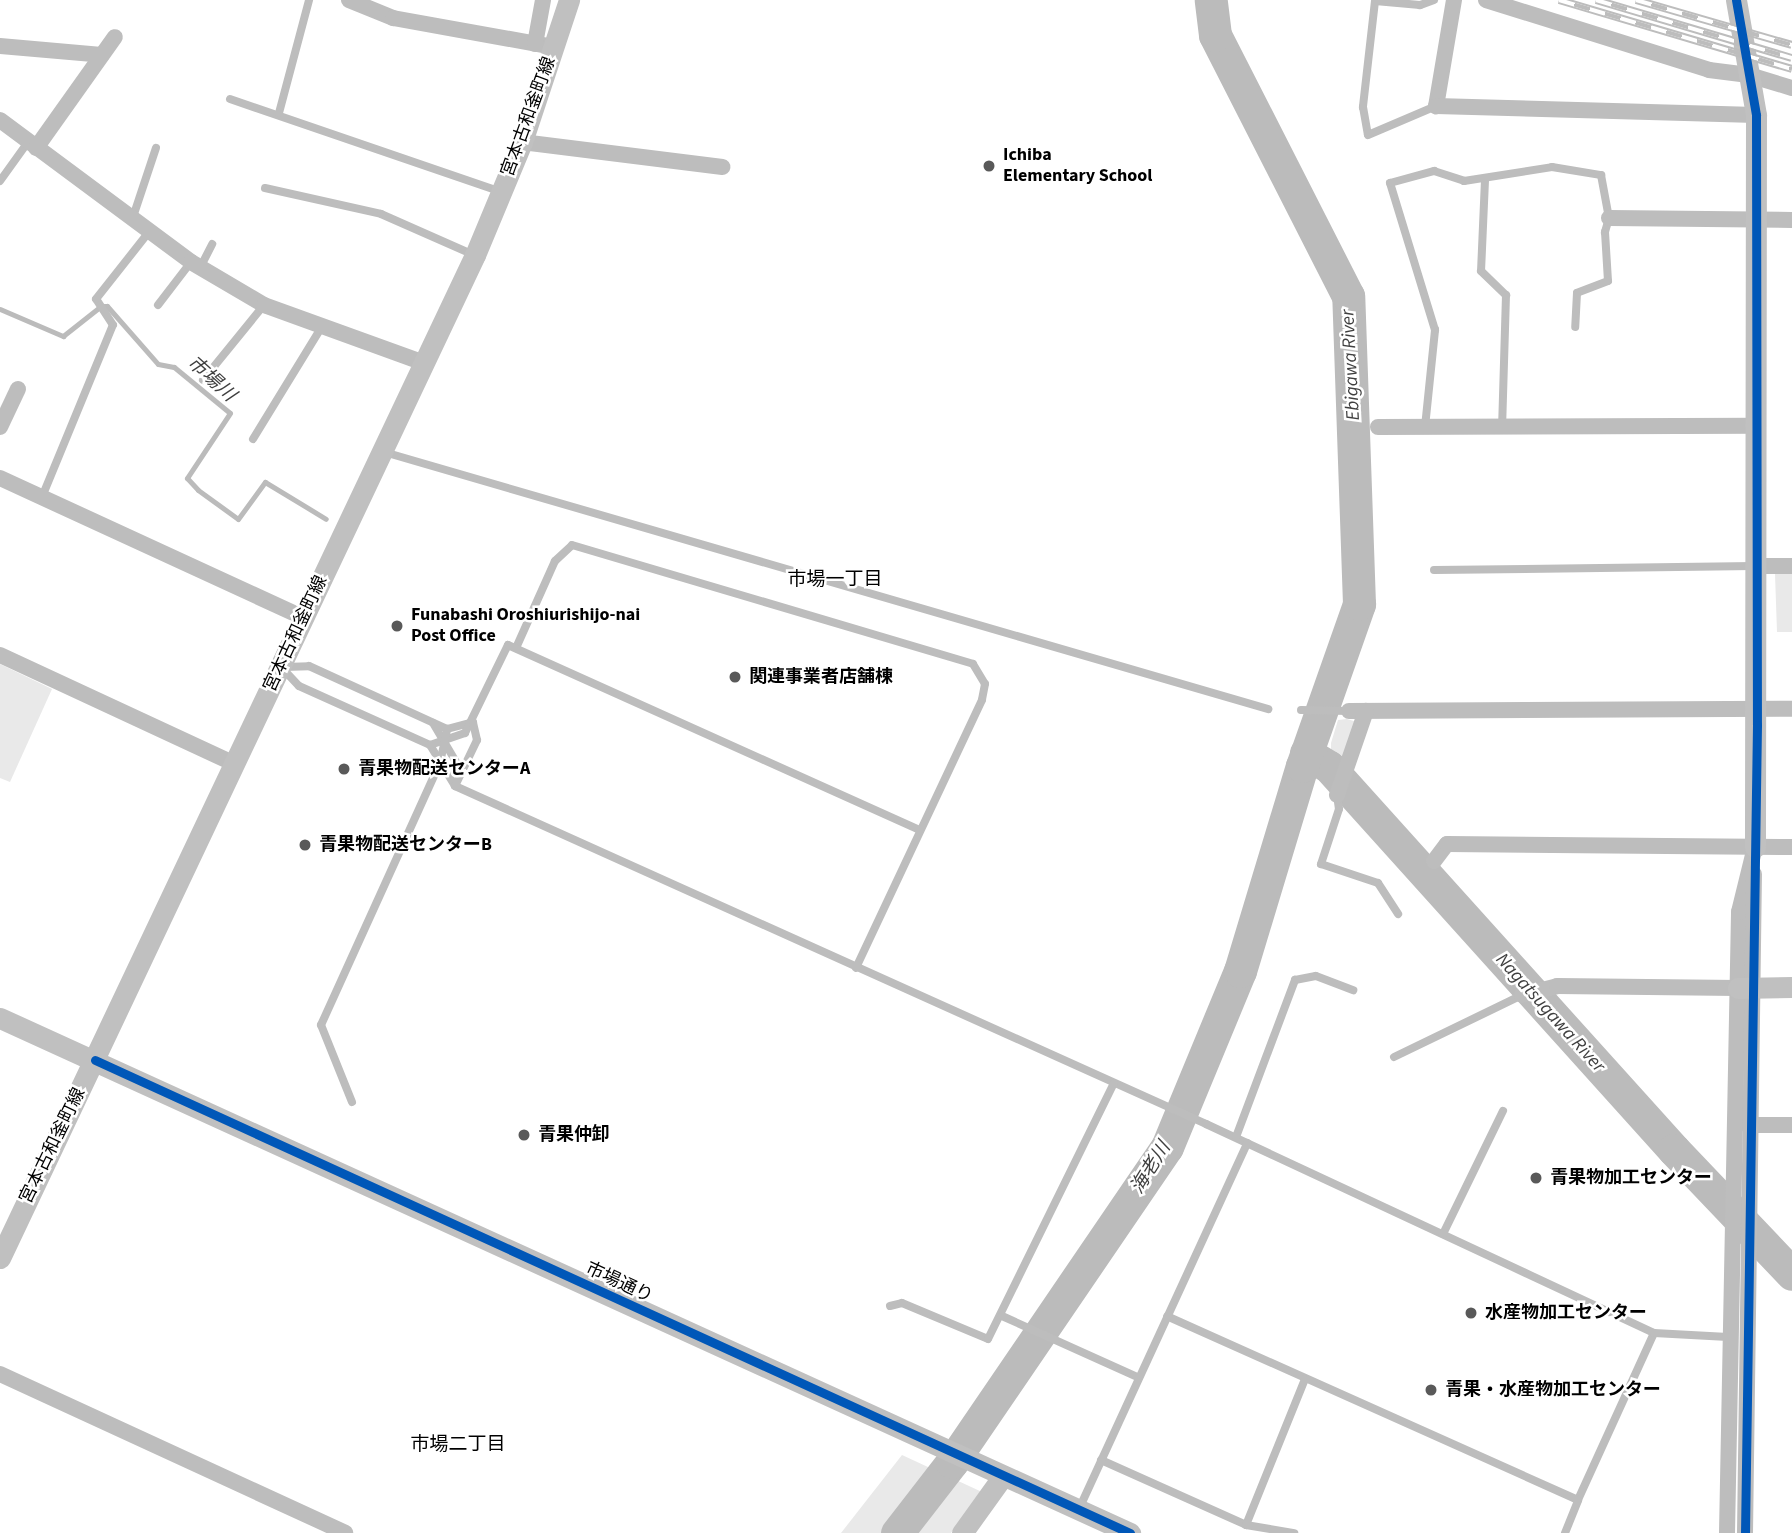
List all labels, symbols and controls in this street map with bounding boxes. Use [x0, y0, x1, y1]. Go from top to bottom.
street label: 宮本古和釜町線 [497, 54, 561, 180]
place label: Ichiba Elementary School [1003, 145, 1153, 188]
marker: Ichiba Elementary School [981, 158, 997, 174]
water label: Ebigawa River [1337, 309, 1365, 421]
water label: 市場川 [182, 351, 240, 407]
district label: 市場一丁目 [788, 569, 882, 591]
street label: 宮本古和釜町線 [260, 572, 332, 696]
place label: Funabashi Oroshiurishijo-nai Post Office [411, 605, 640, 648]
marker: Funabashi Oroshiurishijo-nai Post Office [389, 618, 405, 634]
place label: 関連事業者店舗棟 [749, 666, 893, 688]
marker: 関連事業者店舗棟 [727, 669, 743, 685]
place label: 青果物配送センターA [358, 758, 530, 780]
marker: 青果物配送センターA [336, 761, 352, 777]
place label: 青果物配送センターB [319, 834, 492, 856]
marker: 青果物配送センターB [297, 837, 313, 853]
water label: Nagatsugawa River [1490, 949, 1610, 1077]
street label: 宮本古和釜町線 [16, 1085, 90, 1207]
place label: 青果仲卸 [538, 1124, 610, 1146]
marker: 青果仲卸 [516, 1127, 532, 1143]
water label: 海老川 [1126, 1138, 1176, 1198]
place label: 青果物加工センター [1550, 1167, 1712, 1189]
marker: 青果物加工センター [1528, 1170, 1544, 1186]
street label: 市場通り [582, 1258, 656, 1308]
place label: 水産物加工センター [1485, 1302, 1647, 1324]
marker: 水産物加工センター [1463, 1305, 1479, 1321]
place label: 青果・水産物加工センター [1445, 1379, 1661, 1401]
marker: 青果・水産物加工センター [1423, 1382, 1439, 1398]
district label: 市場二丁目 [411, 1434, 505, 1456]

